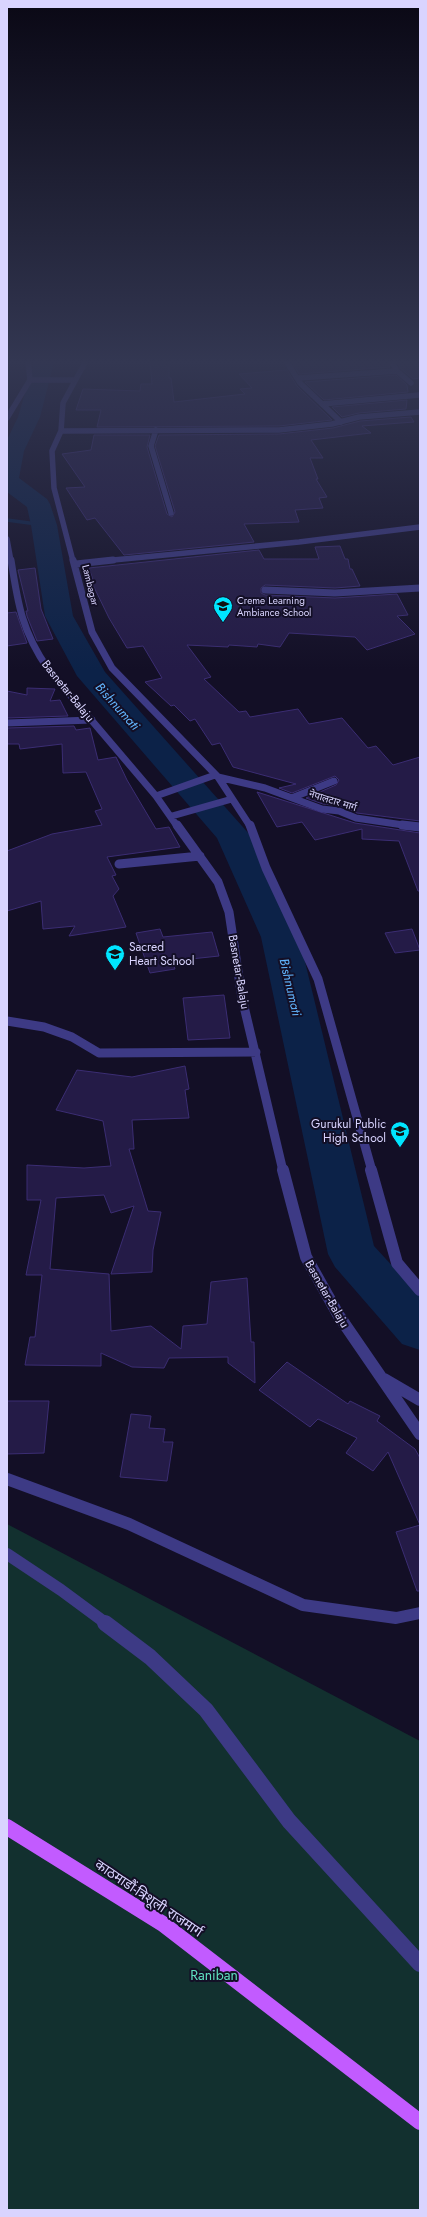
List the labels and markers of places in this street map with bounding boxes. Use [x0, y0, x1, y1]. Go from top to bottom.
place label: Creme Learning Ambiance School [237, 593, 311, 620]
school or university icon: Creme Learning Ambiance School [212, 595, 234, 623]
place label: Sacred Heart School [129, 938, 195, 970]
school or university icon: Sacred Heart School [104, 943, 126, 971]
place label: Gurukul Public High School [311, 1115, 386, 1147]
school or university icon: Gurukul Public High School [389, 1120, 411, 1148]

